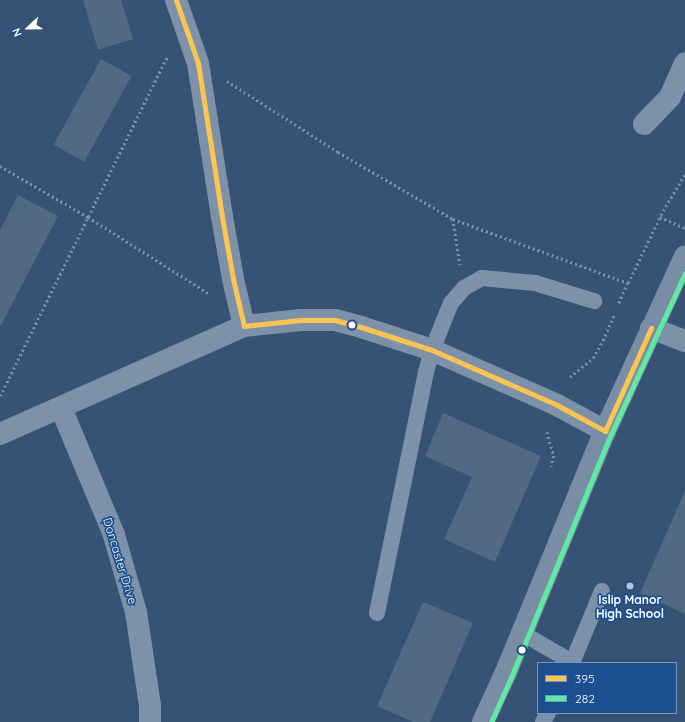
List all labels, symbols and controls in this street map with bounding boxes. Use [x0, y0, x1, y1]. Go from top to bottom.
north arrow [8, 8, 48, 48]
text: N [9, 26, 25, 39]
unlabelled marker [347, 320, 357, 330]
street label: Doncaster Drive [100, 516, 140, 606]
marker: Islip Manor High School [625, 581, 635, 591]
place label: Islip Manor High School [596, 593, 664, 621]
unlabelled marker [517, 645, 527, 655]
legend [537, 662, 677, 714]
text: 395 [575, 671, 595, 686]
text: 282 [575, 691, 595, 706]

